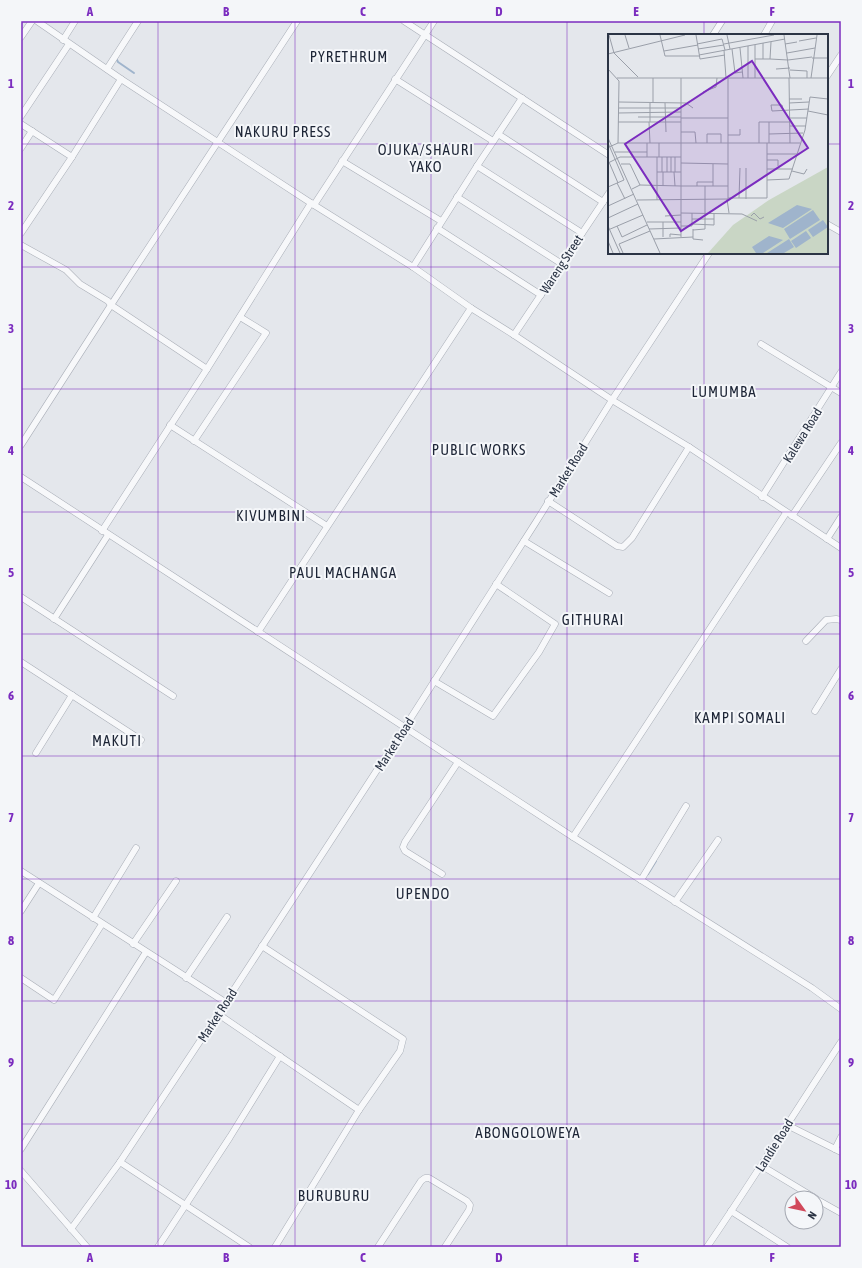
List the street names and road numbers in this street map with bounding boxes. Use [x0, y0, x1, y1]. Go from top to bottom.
street label: Wareng Street [537, 232, 586, 296]
street label: Kalewa Road [780, 405, 825, 465]
street label: Market Road [546, 441, 591, 500]
street label: Market Road [372, 715, 417, 774]
street label: Market Road [195, 986, 240, 1045]
street label: Landie Road [752, 1116, 796, 1174]

